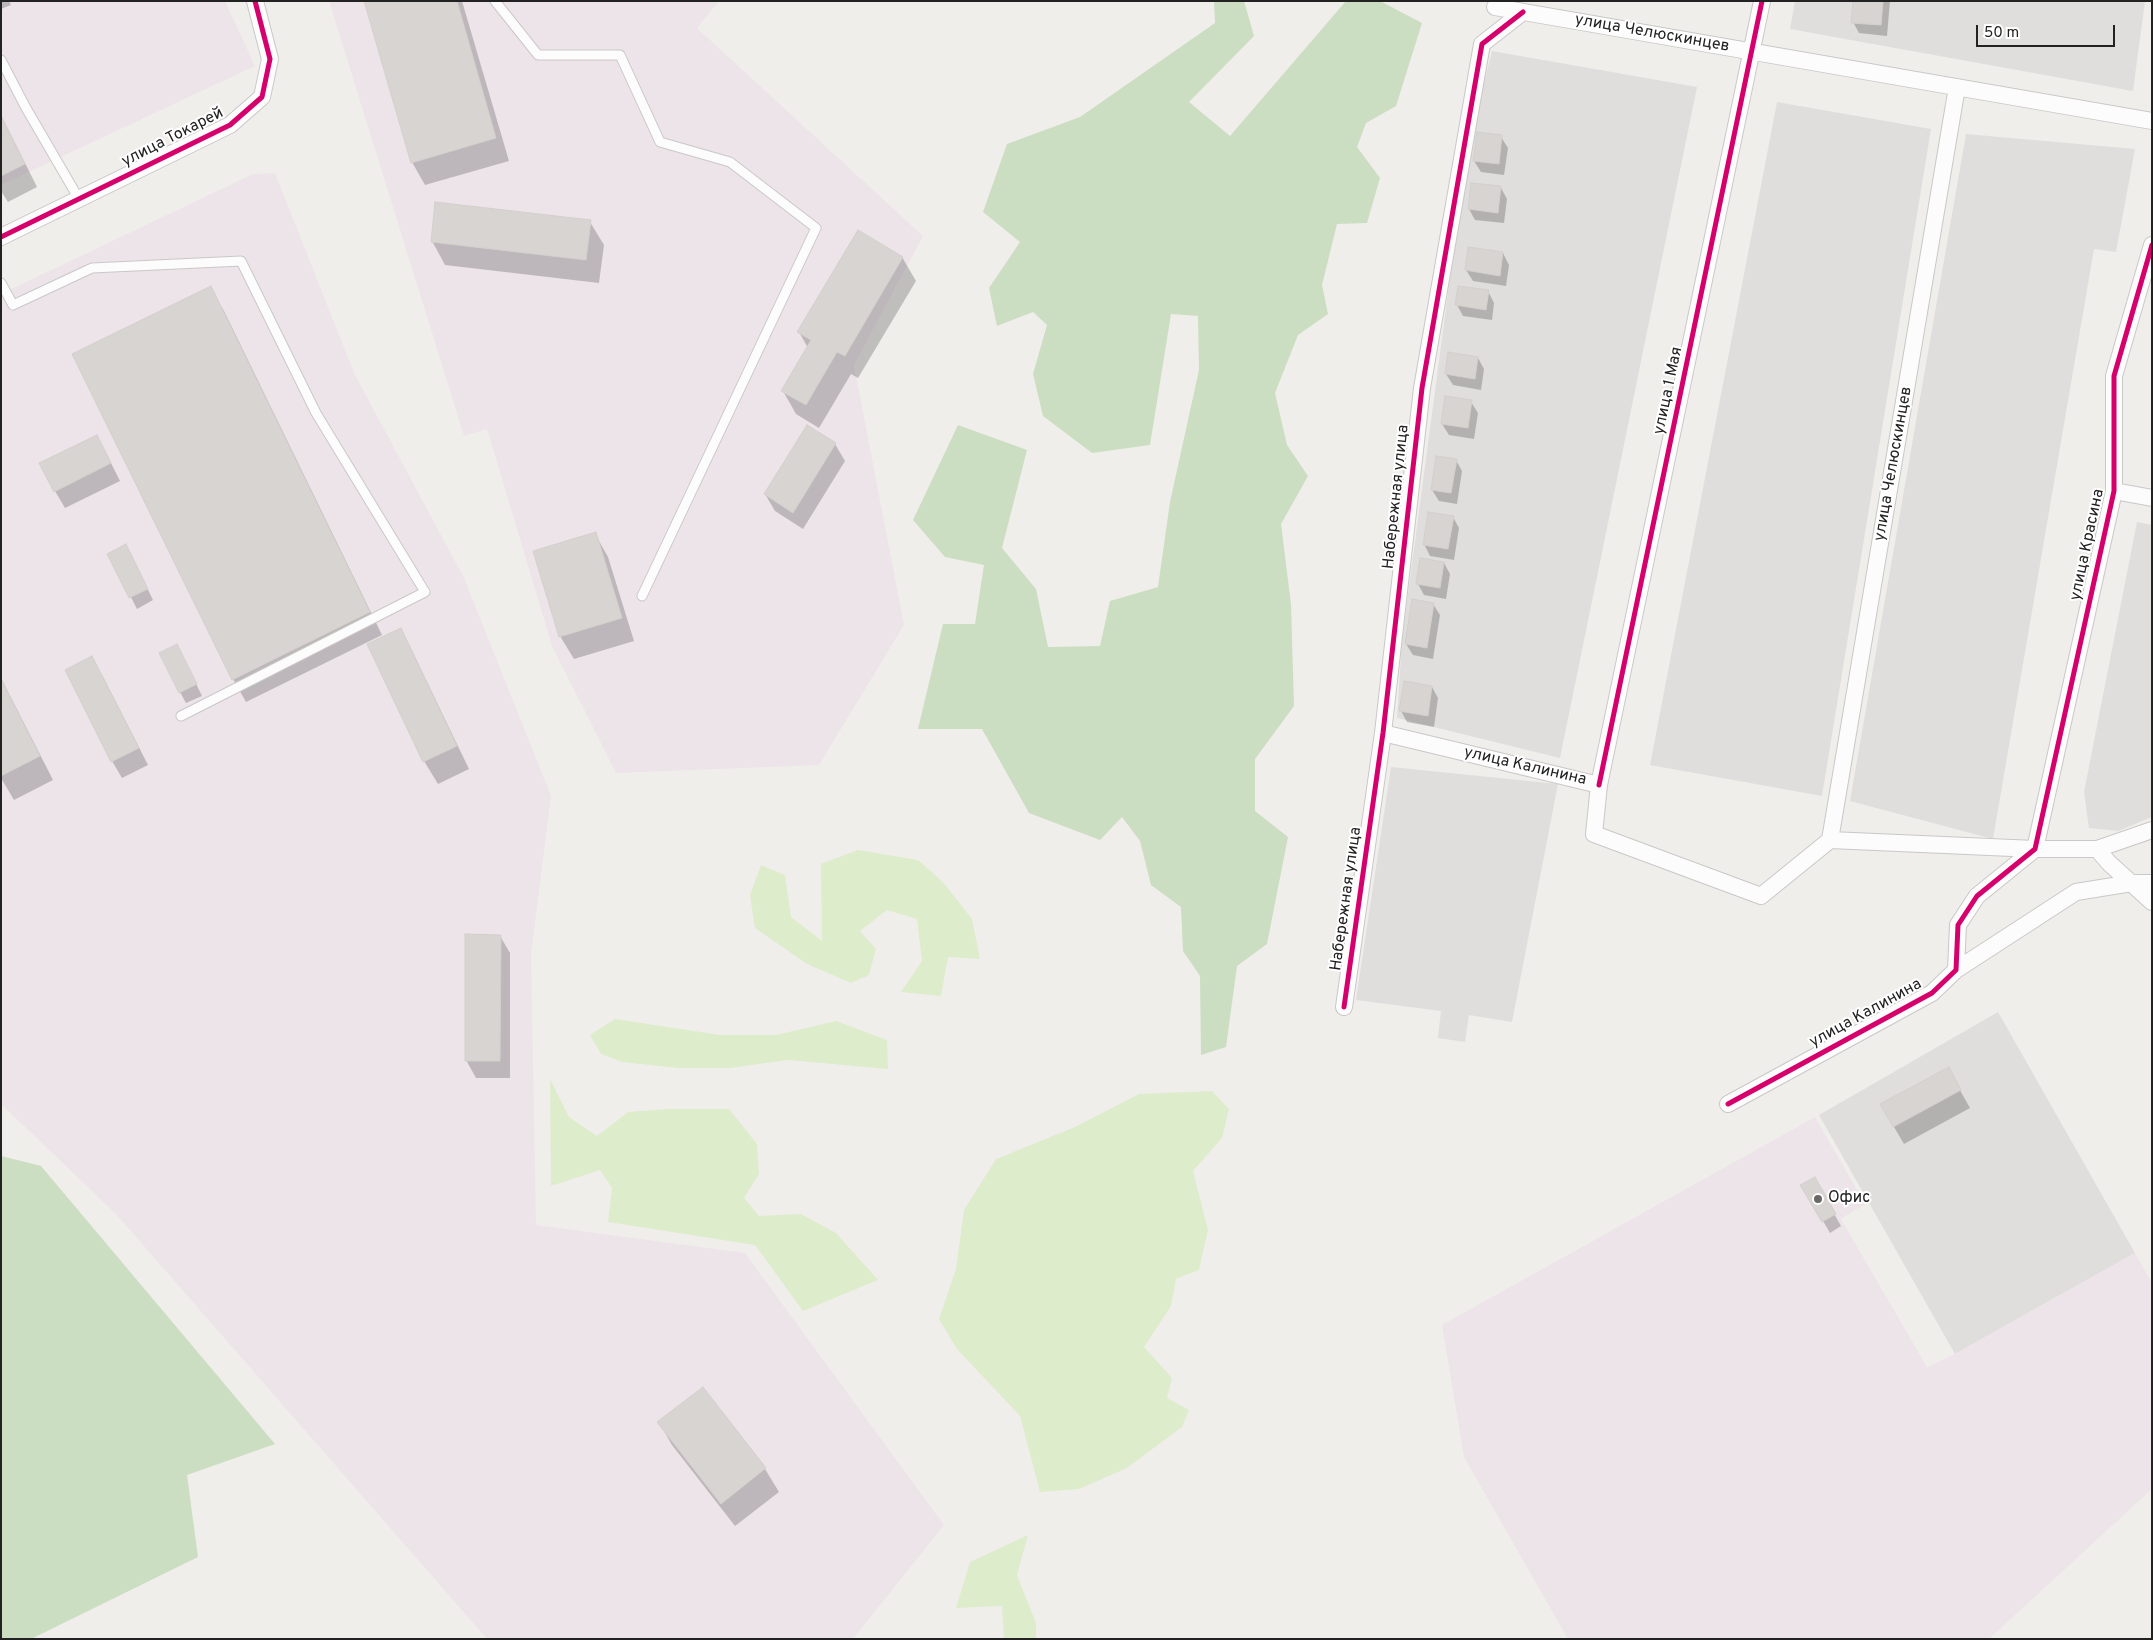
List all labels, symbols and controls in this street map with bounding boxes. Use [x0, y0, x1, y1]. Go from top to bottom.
street label: улица Челюскинцев [1573, 11, 1731, 57]
scale bar [1978, 15, 2117, 47]
text: 50 m [1984, 24, 2019, 43]
street label: улица Токарей [119, 104, 227, 172]
street label: улица 1 Мая [1650, 345, 1688, 437]
street label: улица Челюскинцев [1871, 385, 1917, 543]
street label: Набережная улица [1380, 424, 1414, 570]
street label: улица Красина [2067, 487, 2109, 603]
street label: улица Калинина [1462, 744, 1588, 790]
street label: Набережная улица [1327, 826, 1367, 972]
street label: улица Калинина [1807, 975, 1925, 1053]
place label: Офис [1828, 1189, 1870, 1209]
marker: Офис [1812, 1193, 1824, 1205]

